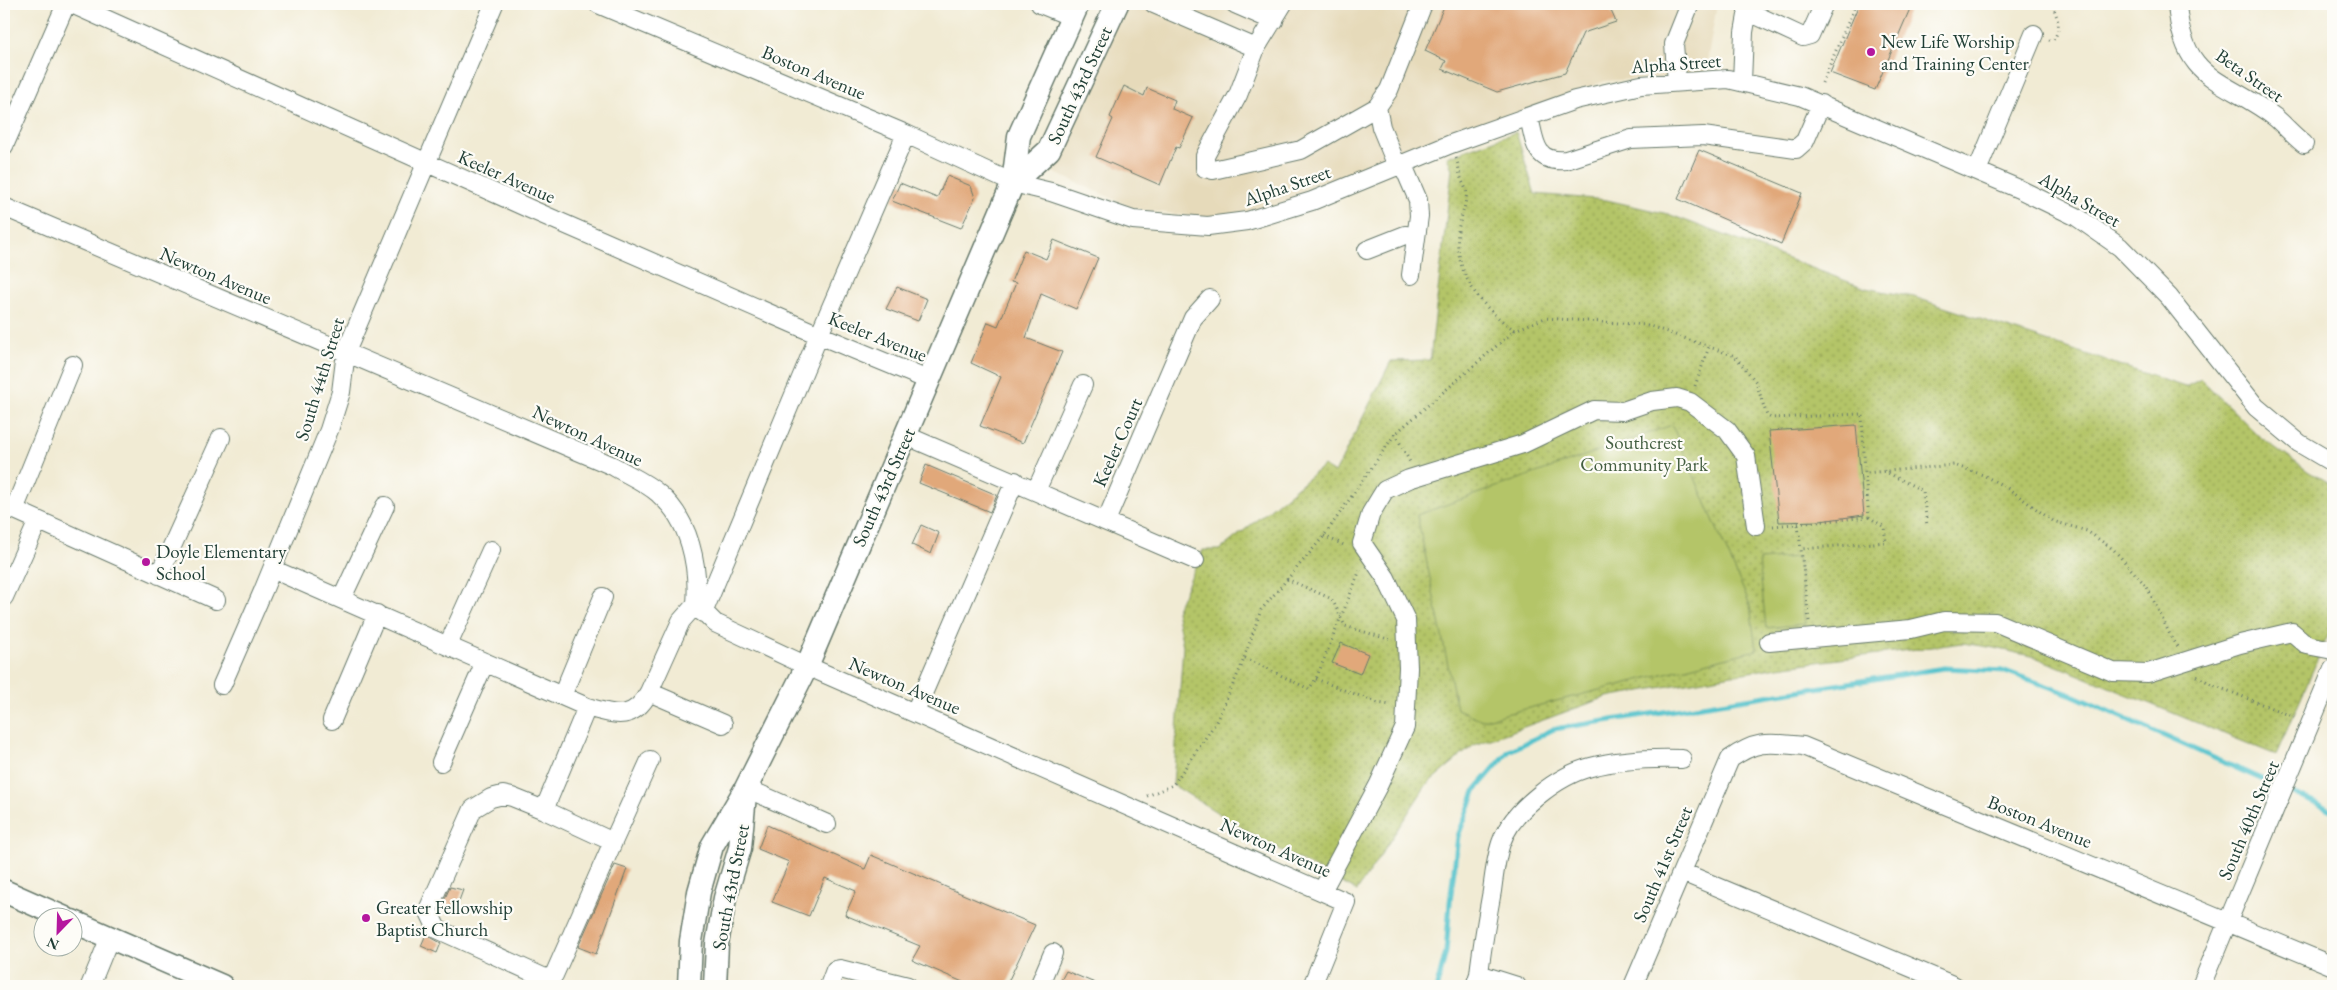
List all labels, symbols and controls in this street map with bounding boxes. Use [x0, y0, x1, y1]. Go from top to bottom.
street label: South 43rd Street [1041, 22, 1118, 148]
place label: New Life Worship and Training Center [1881, 29, 2030, 76]
street label: Boston Avenue [758, 39, 870, 106]
street label: Beta Street [2211, 43, 2289, 108]
marker: New Life Worship and Training Center [1865, 46, 1877, 58]
street label: Alpha Street [1629, 48, 1722, 79]
street label: Keeler Avenue [454, 144, 559, 209]
street label: Alpha Street [1240, 159, 1334, 212]
street label: Alpha Street [2034, 166, 2125, 233]
street label: Newton Avenue [156, 241, 276, 310]
street label: Keeler Avenue [825, 305, 931, 368]
street label: South 44th Street [289, 315, 350, 444]
street label: Keeler Court [1087, 394, 1148, 491]
street label: Newton Avenue [528, 399, 647, 472]
street label: South 43rd Street [846, 424, 921, 551]
park label: Southcrest Community Park [1580, 430, 1709, 477]
place label: Doyle Elementary School [156, 539, 287, 586]
marker: Doyle Elementary School [140, 556, 152, 568]
street label: Newton Avenue [845, 651, 965, 720]
street label: South 40th Street [2212, 757, 2285, 884]
street label: Boston Avenue [1984, 789, 2096, 854]
street label: South 41st Street [1627, 802, 1698, 926]
street label: Newton Avenue [1216, 812, 1335, 883]
street label: South 43rd Street [706, 822, 755, 952]
place label: Greater Fellowship Baptist Church [376, 895, 513, 942]
north arrow [32, 908, 82, 958]
marker: Greater Fellowship Baptist Church [360, 912, 372, 924]
text: N [44, 933, 62, 954]

